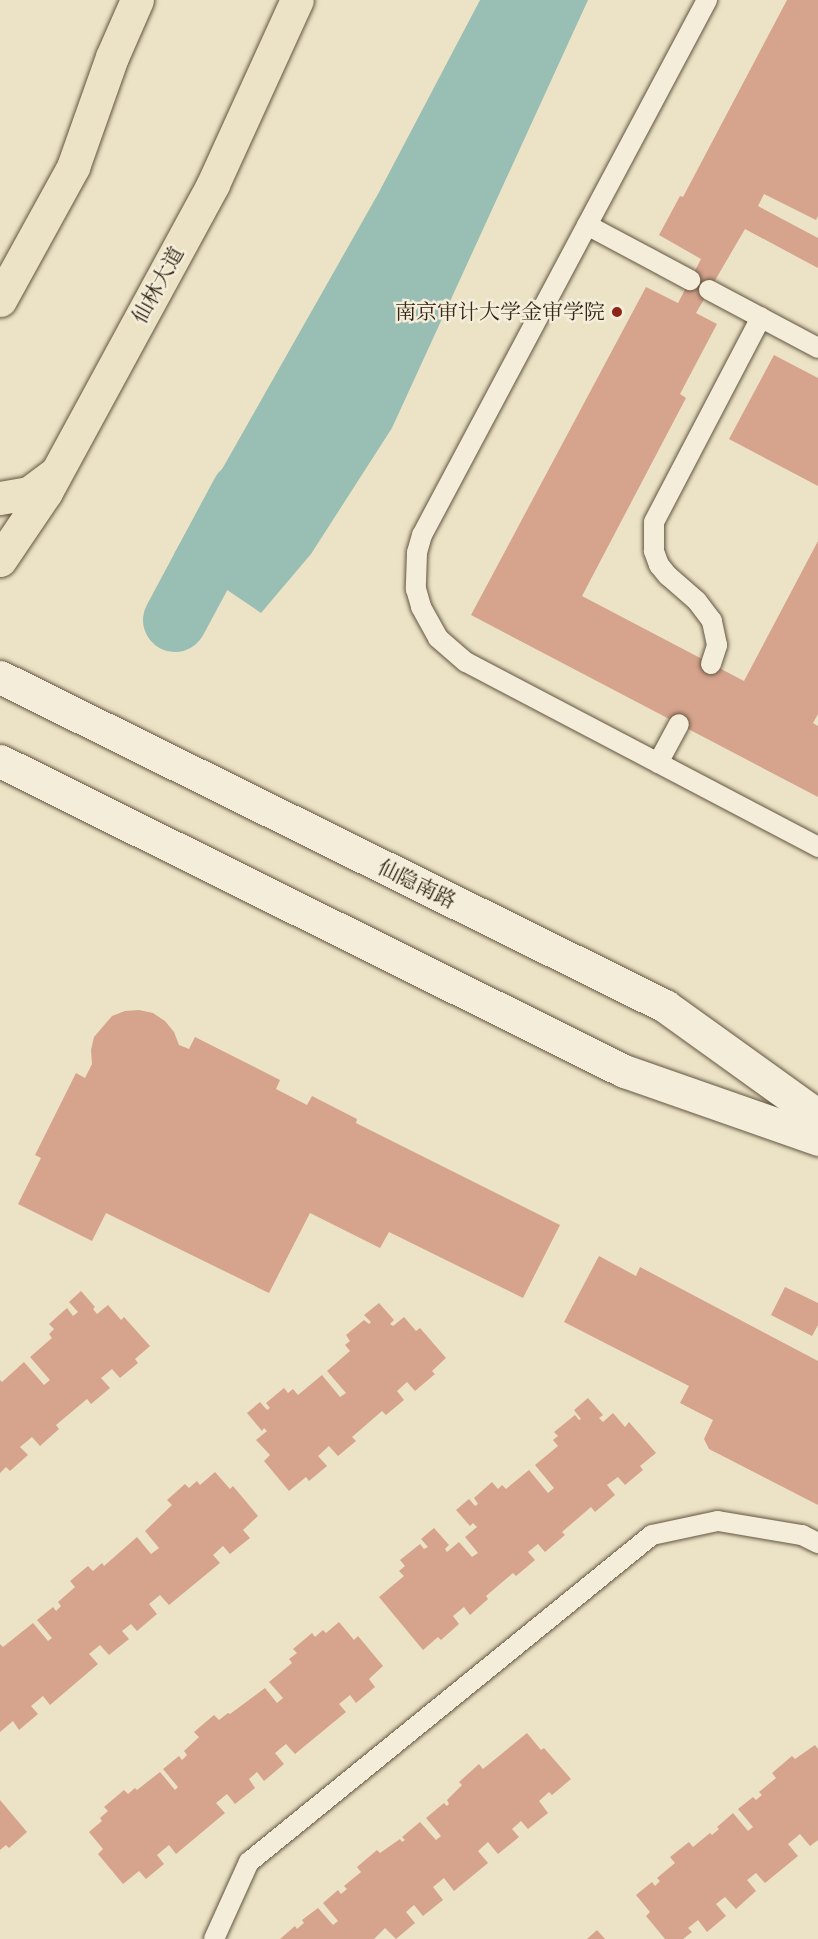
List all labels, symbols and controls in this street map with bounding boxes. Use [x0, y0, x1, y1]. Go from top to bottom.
street label: 仙林大道 [127, 242, 189, 328]
place label: 南京审计大学金审学院 [395, 299, 605, 325]
marker: 南京审计大学金审学院 [610, 305, 624, 319]
street label: 仙隐南路 [374, 854, 460, 914]

